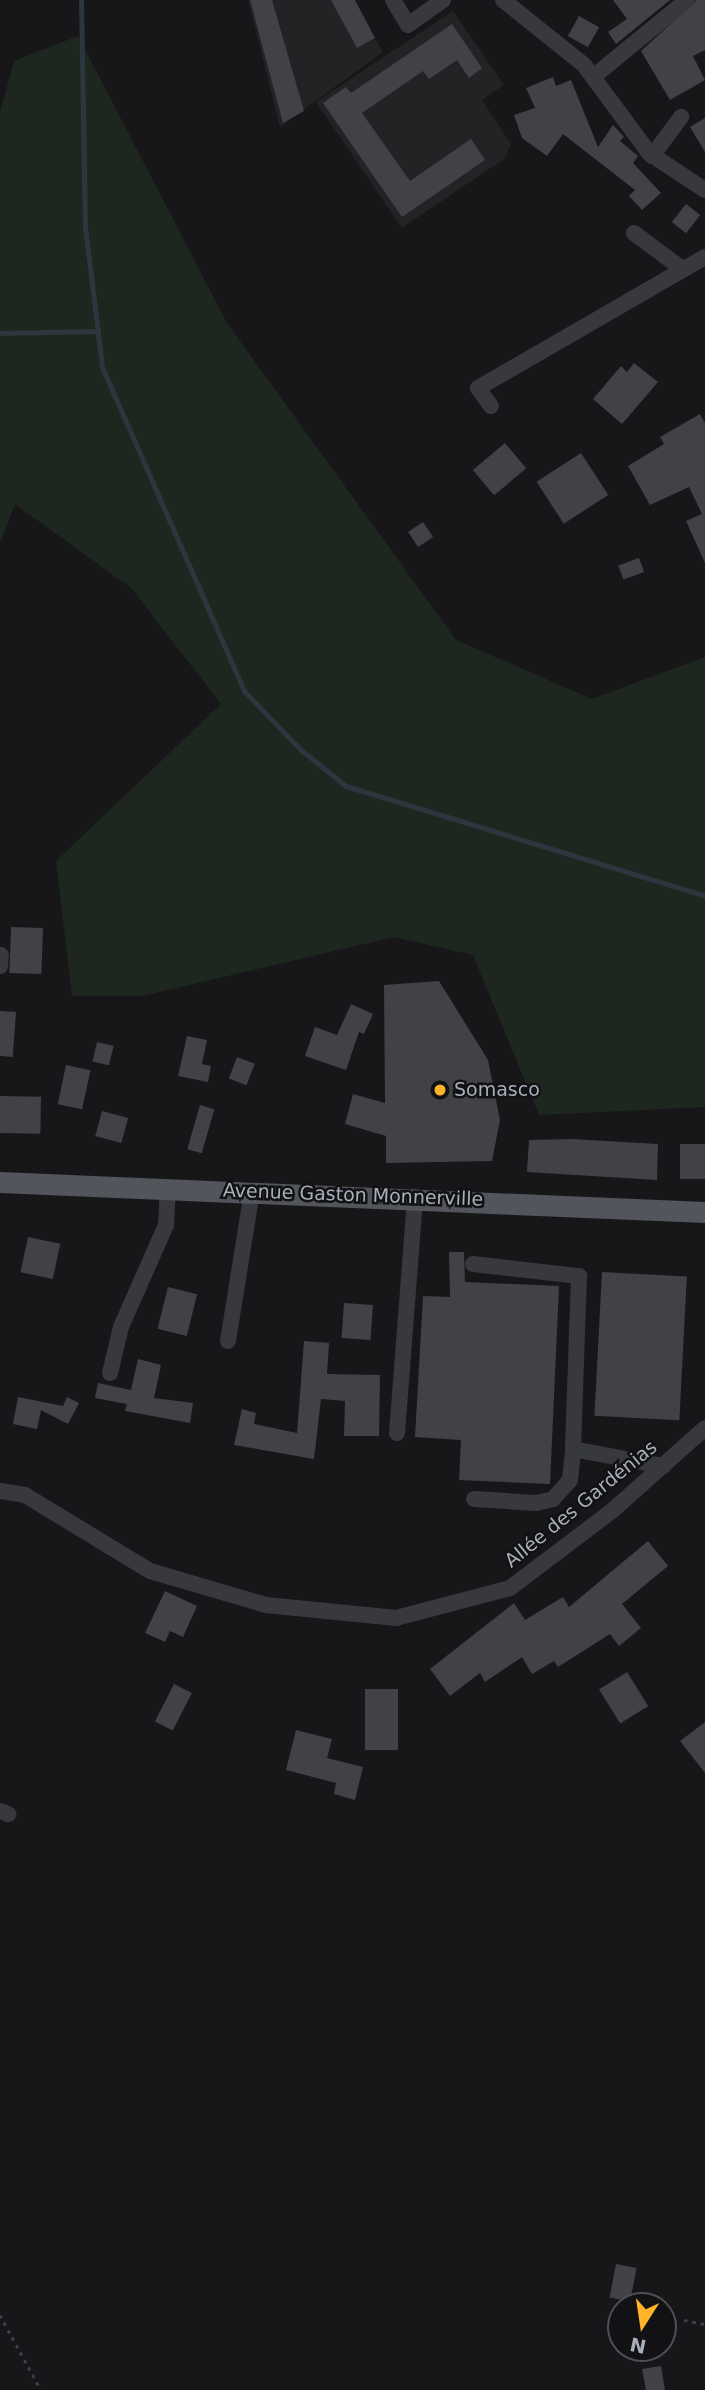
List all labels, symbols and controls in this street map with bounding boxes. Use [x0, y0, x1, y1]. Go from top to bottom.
place label: Somasco [454, 1079, 540, 1101]
marker: Somasco [432, 1082, 448, 1098]
street label: Avenue Gaston Monnerville [222, 1179, 484, 1211]
street label: Allée des Gardénias [500, 1436, 662, 1572]
north arrow [607, 2292, 677, 2362]
text: N [628, 2333, 648, 2358]

